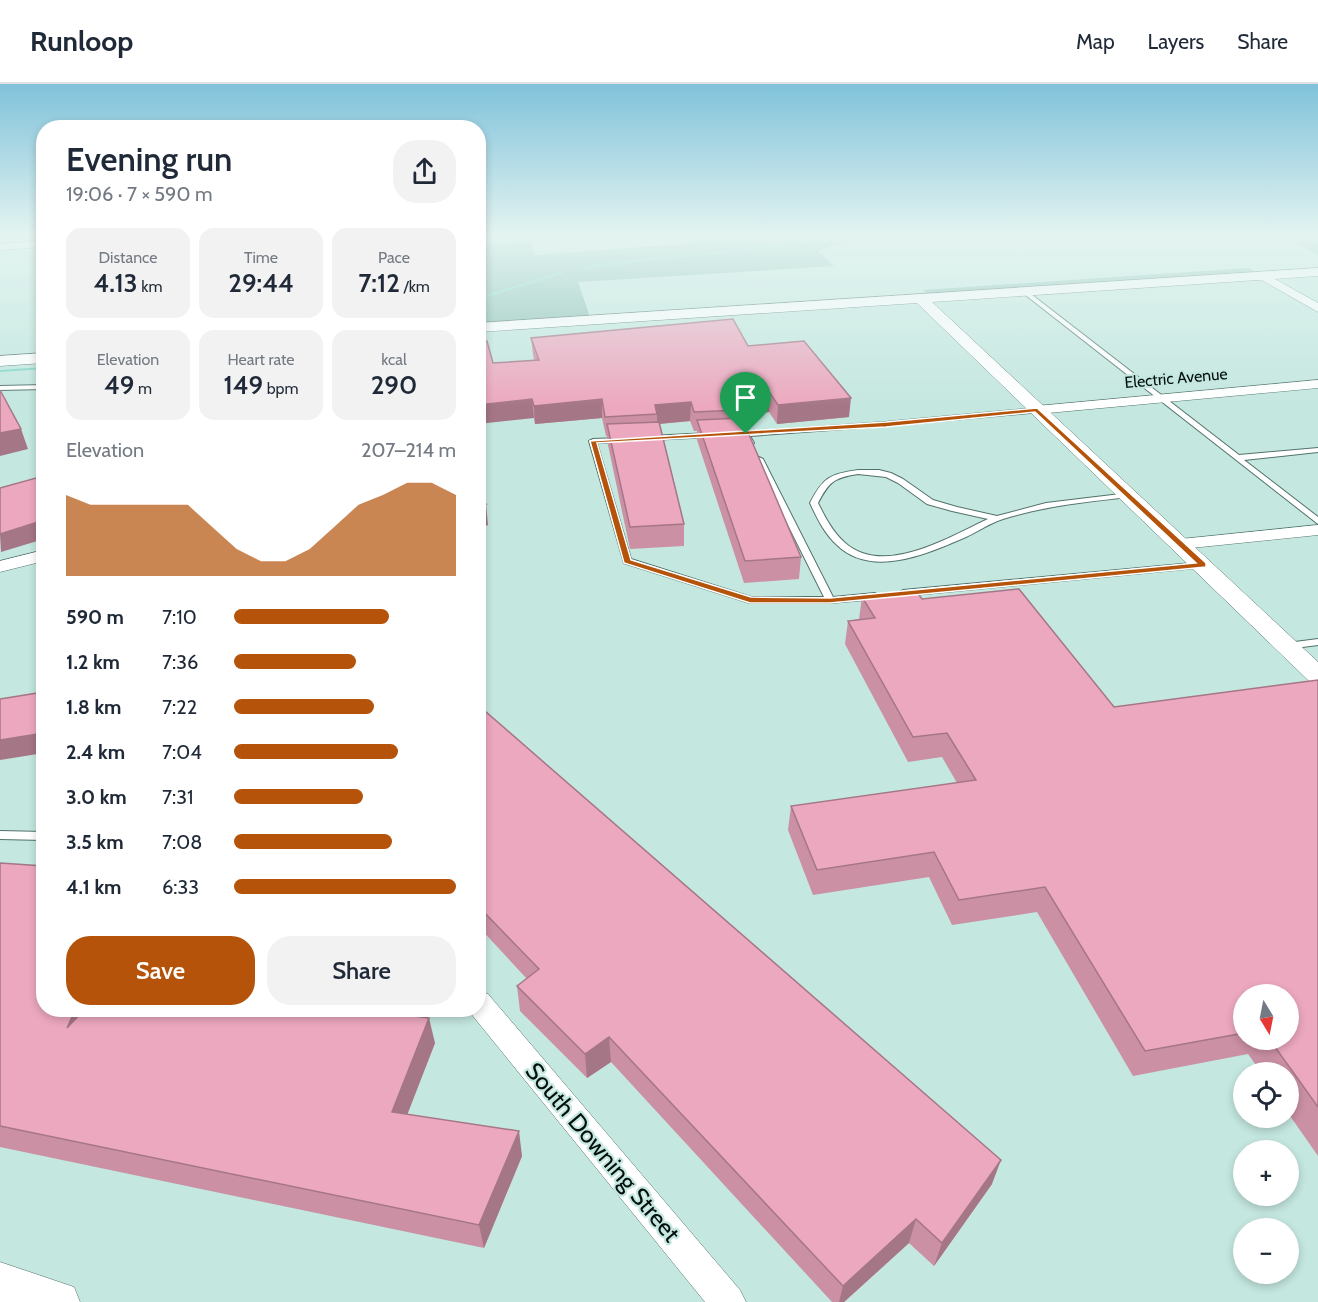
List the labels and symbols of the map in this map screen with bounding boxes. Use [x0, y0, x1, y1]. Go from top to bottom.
street label: Electric Avenue [1124, 364, 1228, 392]
pin [720, 372, 771, 434]
north arrow [1233, 984, 1299, 1050]
street label: South Downing Street [520, 1056, 686, 1248]

